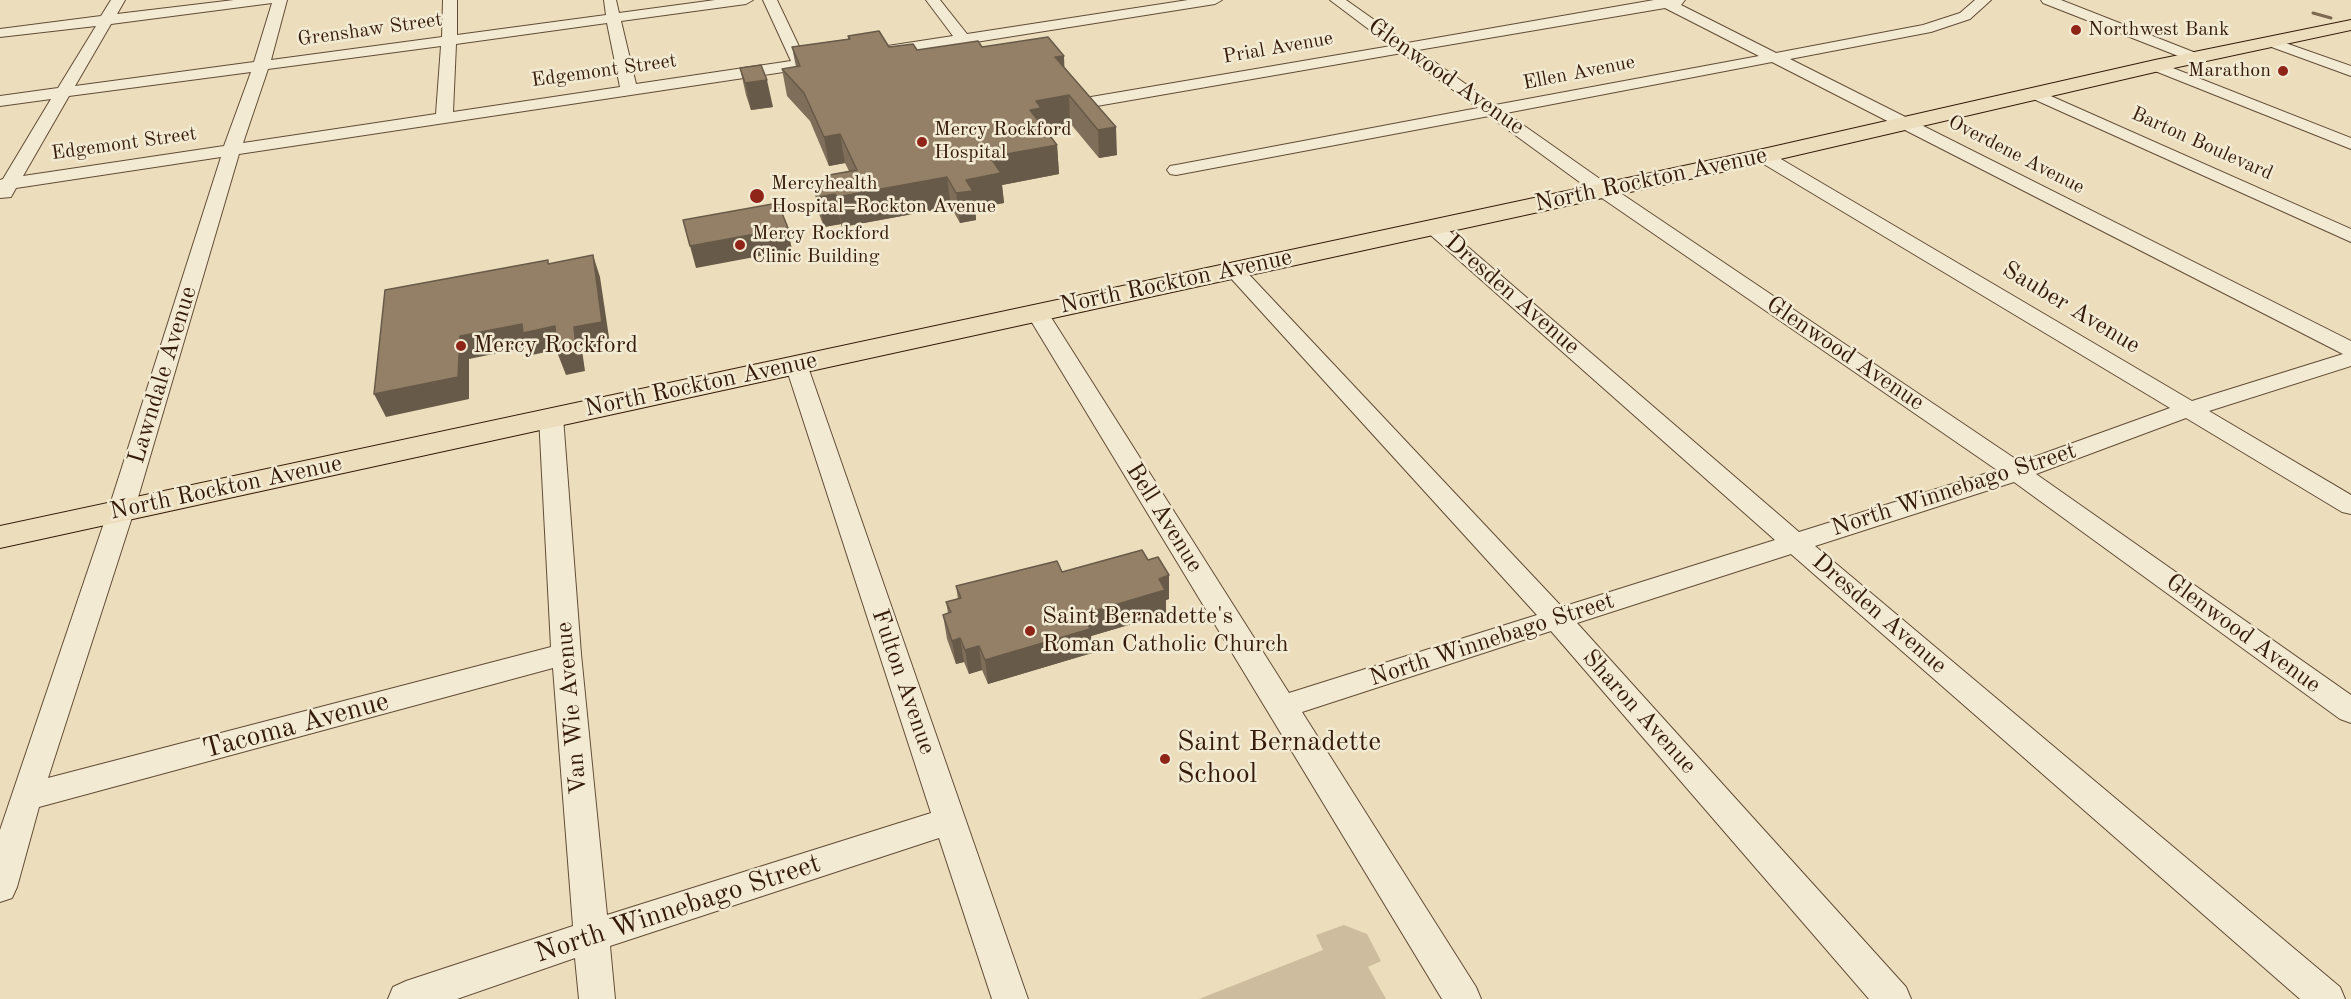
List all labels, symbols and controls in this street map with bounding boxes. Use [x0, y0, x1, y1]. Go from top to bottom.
street label: Grenshaw Street [296, 8, 444, 52]
street label: Glenwood Avenue [1362, 12, 1530, 142]
place label: Northwest Bank [2088, 18, 2229, 42]
marker: Northwest Bank [2069, 23, 2083, 37]
street label: Prial Avenue [1221, 26, 1335, 70]
street label: Edgemont Street [530, 49, 678, 93]
street label: Ellen Avenue [1521, 50, 1637, 96]
place label: Marathon [2188, 59, 2271, 83]
marker: Marathon [2276, 64, 2290, 78]
street label: Barton Boulevard [2127, 102, 2277, 186]
street label: Overdene Avenue [1944, 110, 2088, 200]
place label: Mercy Rockford Hospital [934, 118, 1072, 165]
street label: Edgemont Street [50, 122, 198, 166]
marker: Mercy Rockford Hospital [915, 135, 929, 149]
street label: North Rockton Avenue [1532, 141, 1770, 219]
place label: Mercyhealth Hospital–Rockton Avenue [771, 172, 996, 219]
marker: Mercyhealth Hospital–Rockton Avenue [748, 187, 766, 205]
place label: Mercy Rockford Clinic Building [752, 222, 890, 269]
street label: Dresden Avenue [1439, 229, 1585, 361]
marker: Mercy Rockford Clinic Building [733, 238, 747, 252]
street label: North Rockton Avenue [1057, 243, 1295, 321]
street label: Sauber Avenue [1997, 256, 2145, 360]
street label: Lawndale Avenue [122, 283, 204, 467]
street label: Glenwood Avenue [1760, 290, 1930, 418]
place label: Mercy Rockford [473, 332, 638, 360]
marker: Mercy Rockford [454, 339, 468, 353]
street label: North Rockton Avenue [582, 346, 820, 424]
street label: North Winnebago Street [1828, 437, 2080, 543]
street label: North Rockton Avenue [107, 449, 345, 527]
street label: Bell Avenue [1119, 458, 1209, 578]
street label: Dresden Avenue [1806, 548, 1952, 680]
street label: Glenwood Avenue [2160, 568, 2326, 700]
street label: North Winnebago Street [1366, 587, 1618, 693]
place label: Saint Bernadette's Roman Catholic Church [1042, 603, 1288, 659]
street label: Fulton Avenue [865, 606, 941, 758]
street label: Van Wie Avenue [550, 620, 594, 796]
marker: Saint Bernadette's Roman Catholic Church [1023, 624, 1037, 638]
street label: Sharon Avenue [1576, 644, 1702, 780]
street label: Tacoma Avenue [199, 685, 393, 767]
place label: Saint Bernadette School [1177, 726, 1381, 792]
marker: Saint Bernadette School [1158, 752, 1172, 766]
street label: North Winnebago Street [531, 847, 825, 971]

